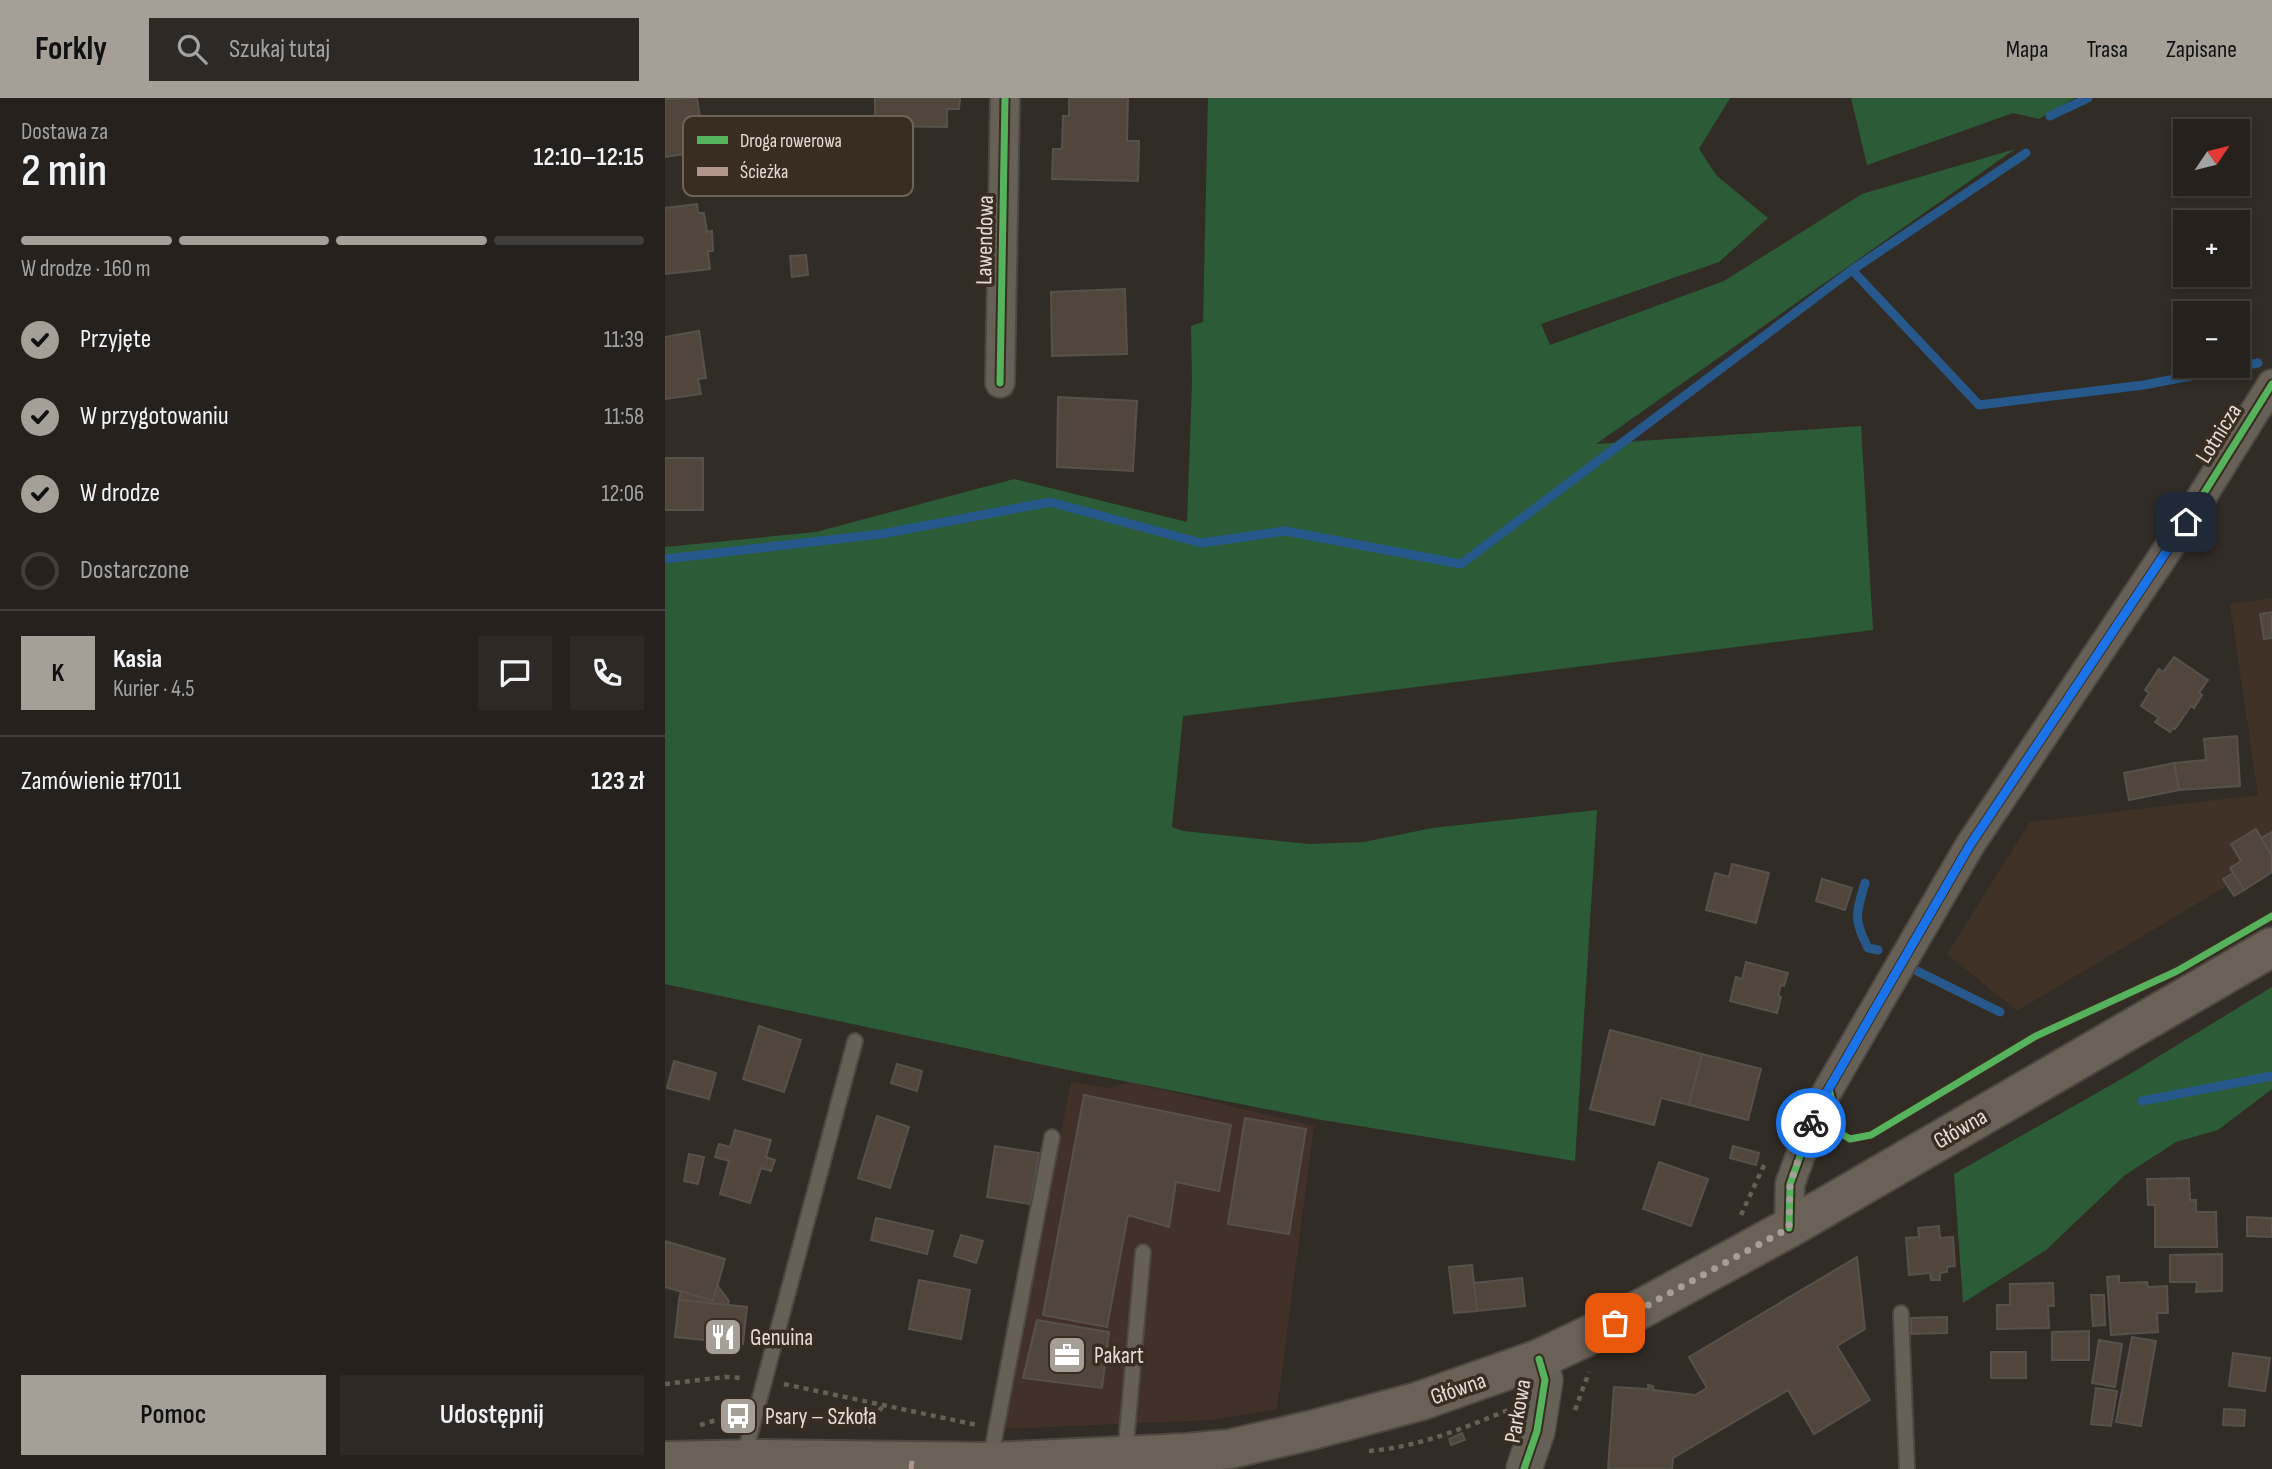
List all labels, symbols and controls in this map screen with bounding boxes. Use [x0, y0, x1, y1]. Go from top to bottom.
search box [149, 18, 639, 81]
text: Forkly [35, 29, 107, 69]
icon: search [173, 30, 211, 68]
text: Szukaj tutaj [229, 34, 330, 65]
text: Mapa [2006, 35, 2049, 64]
text: Trasa [2087, 35, 2128, 64]
text: Zapisane [2166, 35, 2237, 64]
legend [683, 116, 913, 196]
text: Dostawa za [21, 118, 108, 146]
north arrow [2173, 119, 2251, 196]
map controls [2173, 119, 2250, 378]
text: Droga rowerowa [740, 130, 842, 153]
text: 12:10–12:15 [534, 142, 644, 173]
text: 2 min [21, 144, 107, 199]
text: Ścieżka [740, 161, 788, 184]
street label: Lawendowa [970, 195, 1000, 285]
button: + [2173, 210, 2250, 287]
text: W drodze · 160 m [21, 255, 150, 283]
button: − [2173, 301, 2250, 378]
icon: check [21, 321, 59, 359]
text: Przyjęte [80, 324, 151, 355]
text: 11:39 [604, 326, 644, 354]
icon: check [21, 398, 59, 436]
street label: Lotnicza [2190, 399, 2248, 469]
text: W przygotowaniu [80, 401, 229, 432]
text: 11:58 [604, 403, 644, 431]
icon: check [21, 475, 59, 513]
text: W drodze [80, 478, 160, 509]
text: 12:06 [602, 480, 644, 508]
pin [2156, 492, 2216, 552]
icon: home [2167, 503, 2205, 541]
text: Dostarczone [80, 555, 189, 586]
button: chat [478, 636, 552, 710]
button: phone [570, 636, 644, 710]
text: Kasia [113, 644, 162, 675]
text: K [52, 658, 64, 689]
text: Kurier · 4.5 [113, 675, 194, 703]
text: Zamówienie #7011 [21, 766, 181, 797]
text: 123 zł [591, 766, 644, 797]
courier [1776, 1088, 1846, 1158]
street label: Główna [1929, 1103, 1992, 1155]
icon: bike [1792, 1104, 1830, 1142]
pin [1585, 1293, 1645, 1353]
icon: bag [1596, 1304, 1634, 1342]
restaurant icon: Genuina [702, 1316, 744, 1358]
place label: Genuina [750, 1324, 813, 1352]
office icon: Pakart [1046, 1334, 1088, 1376]
place label: Pakart [1094, 1342, 1144, 1370]
street label: Główna [1427, 1366, 1490, 1411]
button: Pomoc [21, 1375, 326, 1455]
button: Udostępnij [340, 1375, 644, 1455]
street label: Parkowa [1499, 1377, 1537, 1445]
bus stop icon: Psary – Szkoła [717, 1395, 759, 1437]
place label: Psary – Szkoła [765, 1403, 877, 1431]

